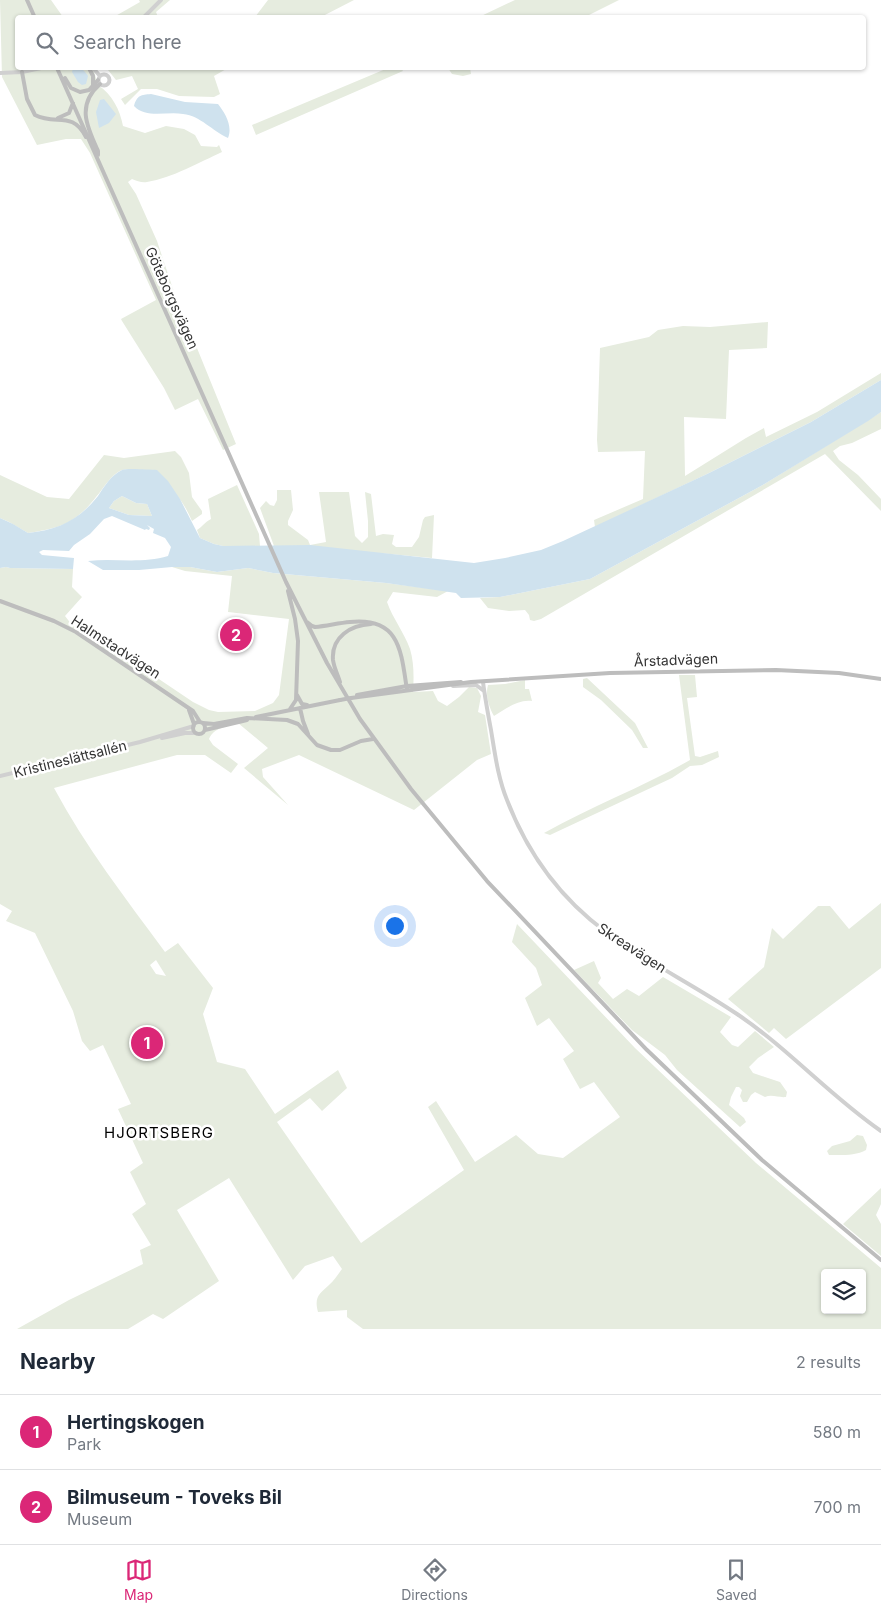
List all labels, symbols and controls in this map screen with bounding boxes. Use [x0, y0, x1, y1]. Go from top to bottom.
search box [15, 15, 866, 70]
icon: search [33, 29, 61, 57]
text: Search here [73, 31, 182, 54]
street label: Göteborgsvägen [142, 244, 203, 352]
street label: Halmstadvägen [68, 611, 164, 682]
pin: 2 [220, 616, 252, 654]
street label: Årstadvägen [634, 649, 718, 669]
street label: Kristineslättsallén [12, 736, 128, 781]
your location [382, 913, 408, 939]
street label: Skreavägen [595, 919, 670, 976]
pin: 1 [131, 1024, 163, 1062]
district label: HJORTSBERG [104, 1123, 214, 1142]
map controls [821, 1269, 866, 1314]
button: layers [821, 1269, 866, 1314]
text: Nearby [20, 1349, 95, 1374]
text: 2 results [796, 1352, 861, 1372]
text: Hertingskogen [67, 1411, 205, 1434]
text: 1 [33, 1422, 39, 1442]
text: 580 m [813, 1422, 861, 1442]
text: Park [67, 1434, 101, 1454]
text: Bilmuseum - Toveks Bil [67, 1486, 282, 1509]
text: 2 [31, 1497, 41, 1517]
text: 700 m [813, 1497, 861, 1517]
text: Museum [67, 1509, 132, 1529]
tab: Map [124, 1556, 153, 1603]
tab: Directions [401, 1556, 468, 1603]
tab: Saved [716, 1556, 757, 1603]

